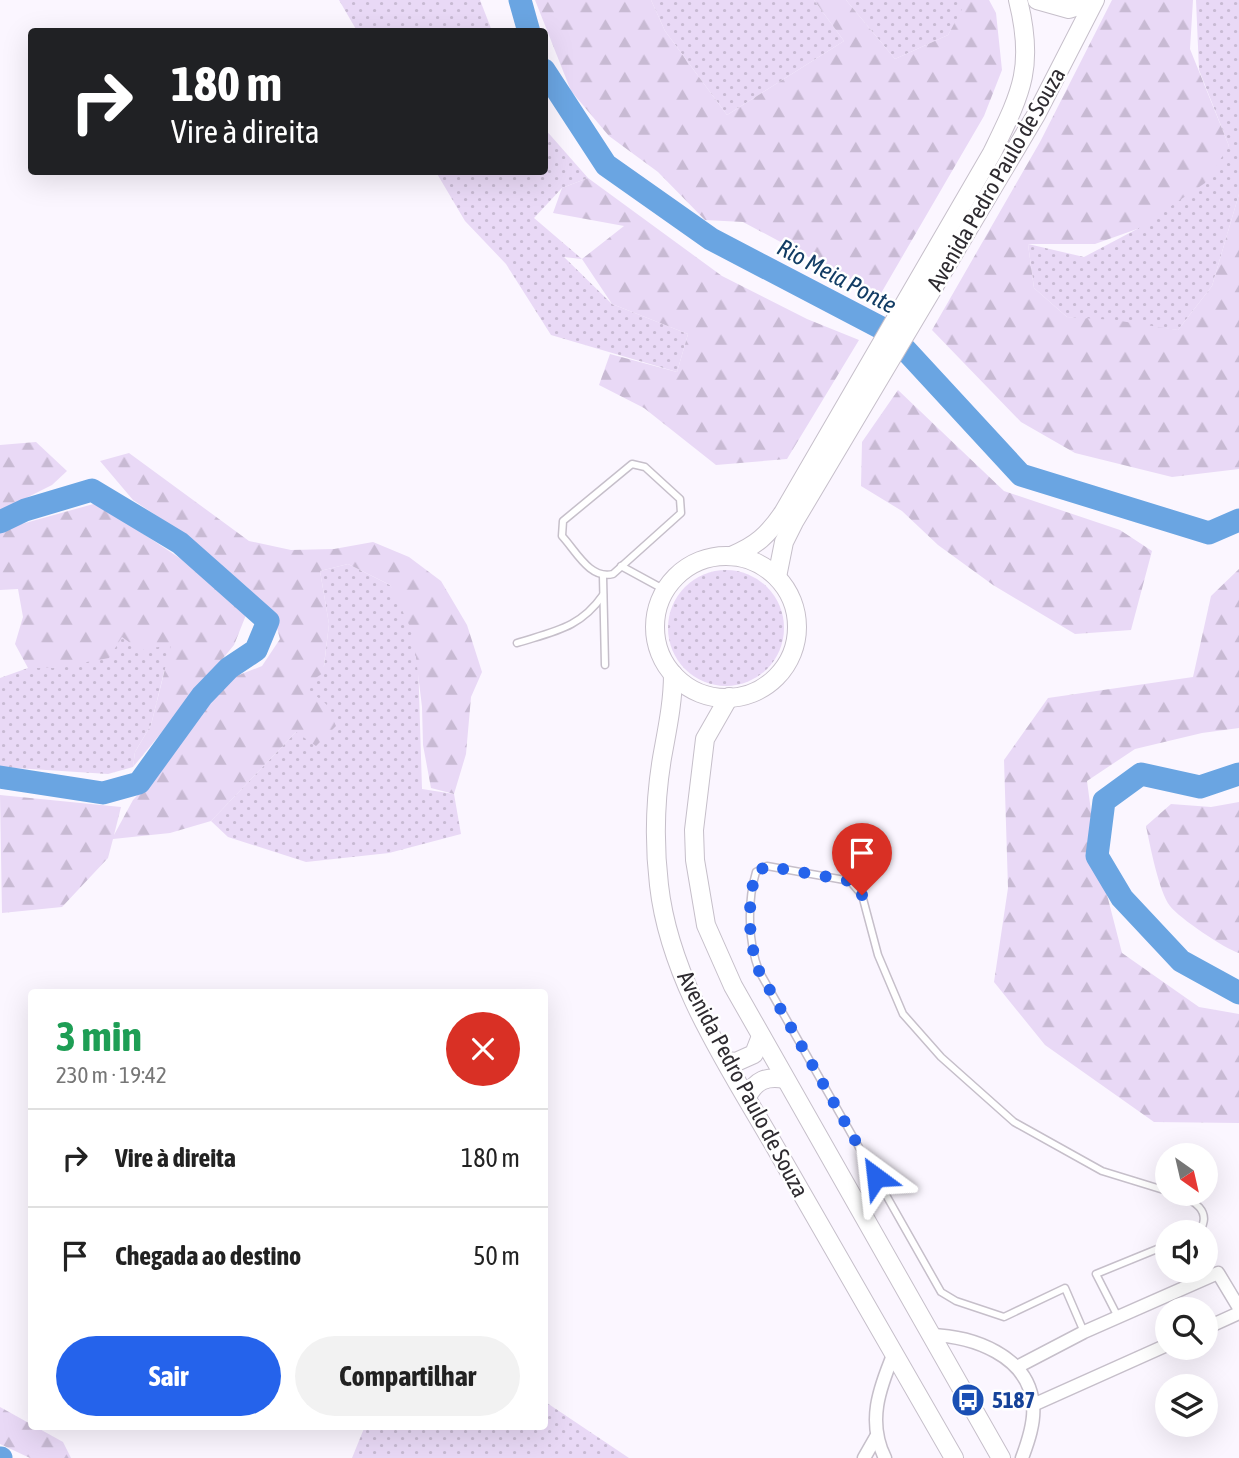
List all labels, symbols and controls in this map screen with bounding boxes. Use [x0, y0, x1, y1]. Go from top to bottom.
text: 180 m [171, 55, 282, 111]
icon: right [56, 56, 147, 147]
street label: Avenida Pedro Paulo de Souza [922, 63, 1070, 295]
text: Vire à direita [171, 113, 320, 150]
water label: Rio Meia Ponte [773, 233, 901, 319]
pin [832, 823, 892, 895]
icon: arrive [843, 834, 881, 872]
street label: Avenida Pedro Paulo de Souza [672, 966, 814, 1202]
text: 3 min [56, 1012, 142, 1060]
button: close [446, 1012, 520, 1086]
text: 230 m · 19:42 [56, 1062, 167, 1088]
icon: right [56, 1139, 94, 1177]
position arrow [839, 1140, 913, 1214]
text: Vire à direita [115, 1143, 236, 1173]
text: 180 m [461, 1143, 520, 1173]
north arrow [1155, 1143, 1218, 1206]
map controls [1155, 1143, 1218, 1437]
button: sound [1155, 1220, 1218, 1283]
icon: arrive [56, 1237, 94, 1275]
text: Chegada ao destino [115, 1241, 301, 1271]
text: 50 m [473, 1241, 520, 1271]
button: search [1155, 1297, 1218, 1360]
button: Sair [56, 1336, 281, 1416]
button: Compartilhar [295, 1336, 520, 1416]
button: layers [1155, 1374, 1218, 1437]
bus stop icon: 5187 [949, 1381, 987, 1419]
place label: 5187 [992, 1387, 1035, 1413]

